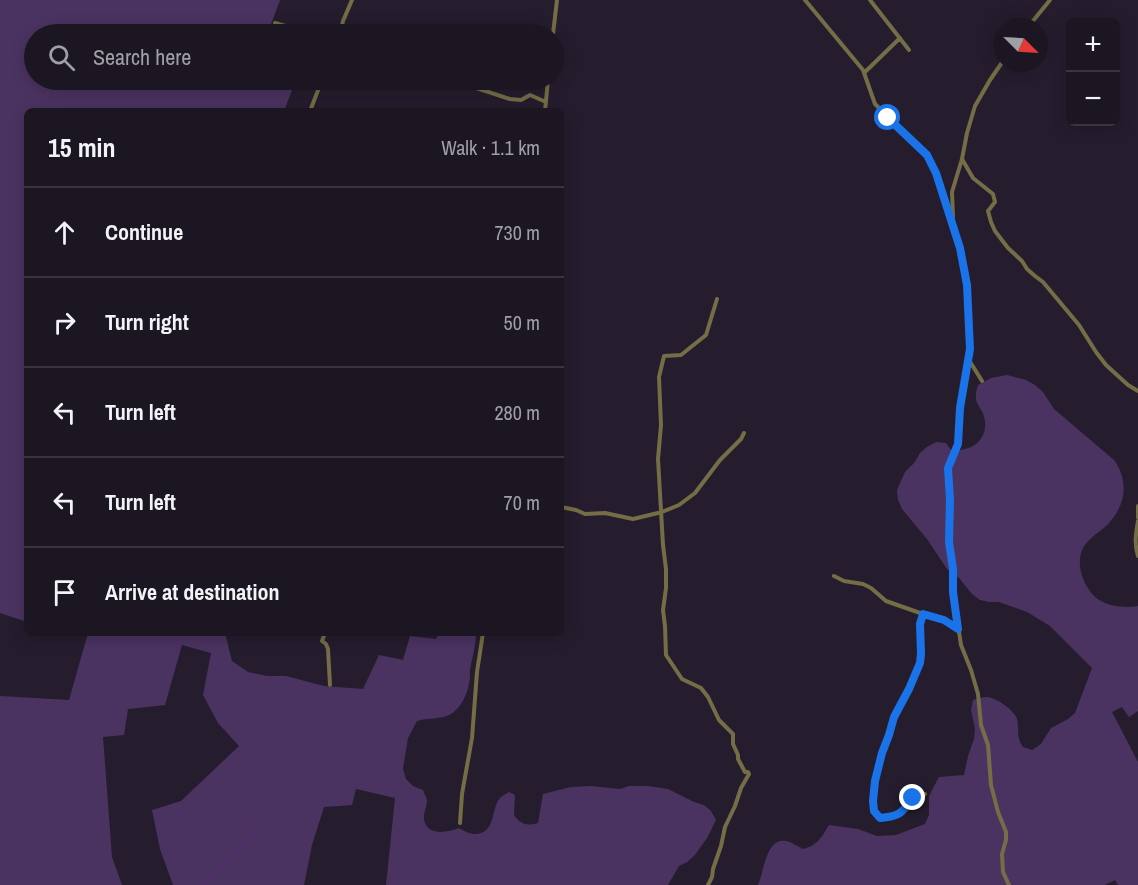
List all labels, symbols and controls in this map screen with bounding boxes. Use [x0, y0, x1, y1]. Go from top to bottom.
north arrow [994, 18, 1048, 72]
map controls [1066, 18, 1120, 126]
button: + [1066, 18, 1120, 72]
search box [24, 24, 564, 90]
icon: search [45, 41, 78, 74]
text: Search here [93, 42, 191, 72]
button: − [1066, 72, 1120, 126]
route start [874, 104, 900, 130]
text: 15 min [48, 130, 116, 165]
text: Walk · 1.1 km [441, 134, 540, 161]
icon: ahead [48, 216, 81, 249]
text: Continue [105, 217, 183, 247]
text: 730 m [494, 219, 540, 246]
icon: right [48, 306, 81, 339]
text: Turn right [105, 307, 189, 337]
text: 50 m [504, 309, 540, 336]
icon: left [48, 396, 81, 429]
text: Turn left [105, 397, 176, 427]
text: 280 m [494, 399, 540, 426]
icon: left [48, 486, 81, 519]
text: Turn left [105, 487, 176, 517]
text: 70 m [504, 489, 540, 516]
icon: arrive [48, 576, 81, 609]
text: Arrive at destination [105, 577, 279, 607]
route end [899, 784, 925, 810]

